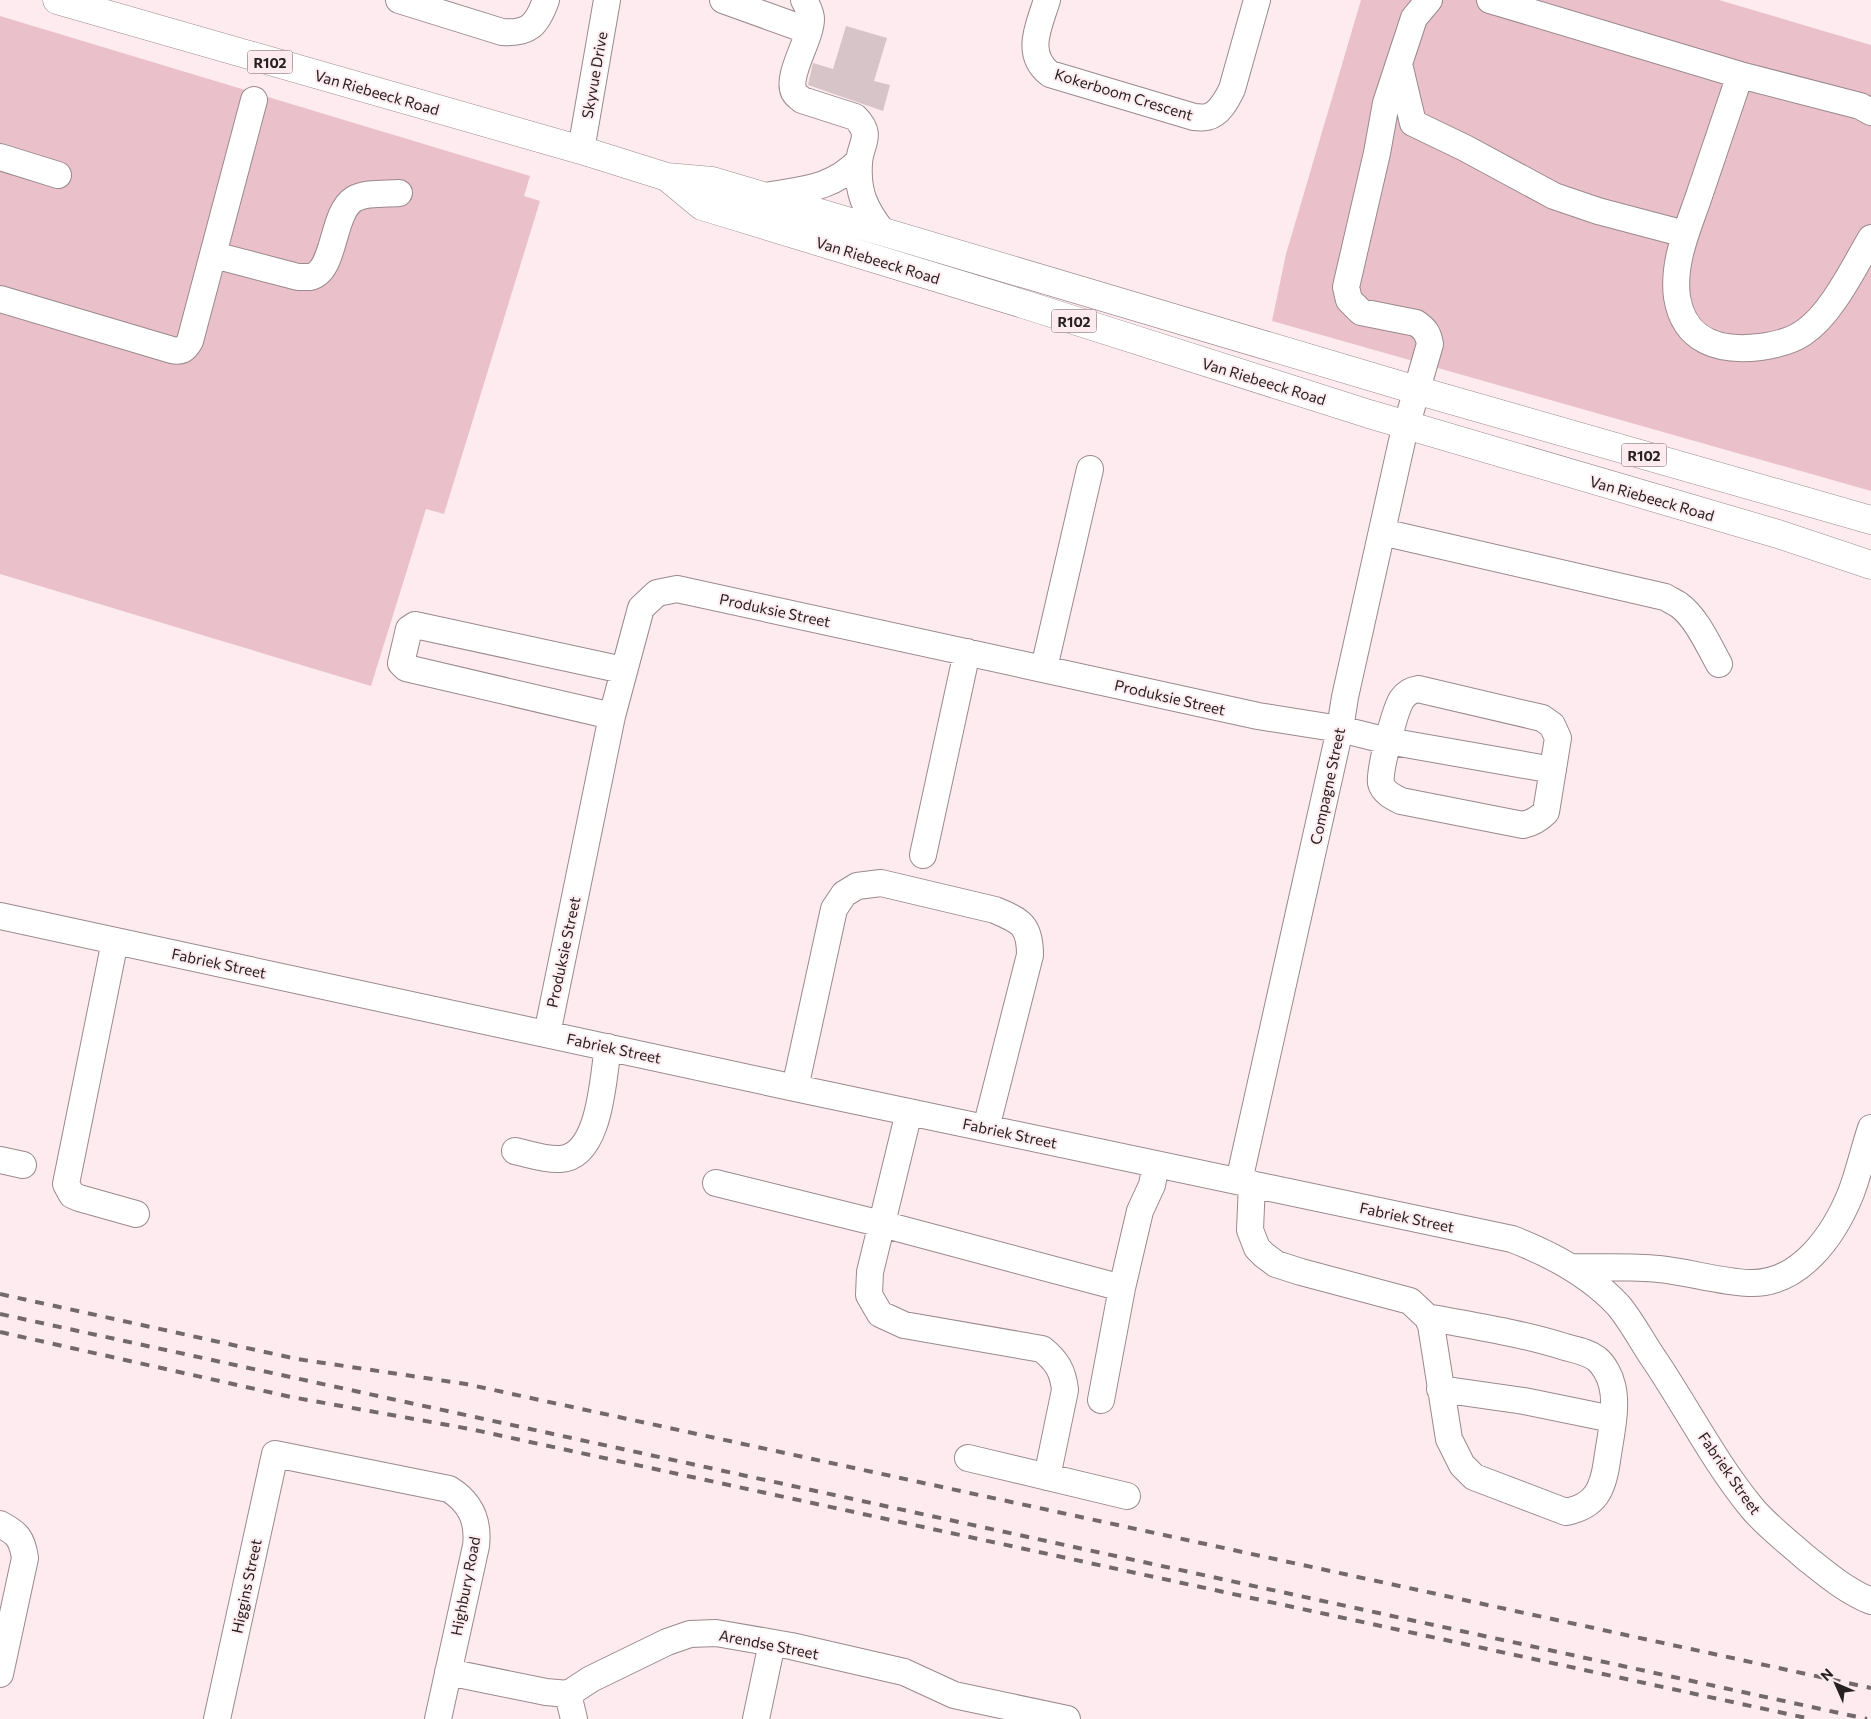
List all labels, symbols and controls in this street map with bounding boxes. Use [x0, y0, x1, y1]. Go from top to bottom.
street label: Skyvue Drive [578, 30, 610, 120]
road number: R102 [248, 51, 292, 74]
street label: Kokerboom Crescent [1053, 64, 1195, 124]
street label: Van Riebeeck Road [313, 66, 441, 118]
street label: Van Riebeeck Road [814, 233, 942, 287]
road number: R102 [1052, 310, 1096, 332]
street label: Van Riebeeck Road [1200, 354, 1328, 408]
road number: R102 [1622, 444, 1666, 466]
street label: Van Riebeeck Road [1588, 472, 1716, 524]
street label: Produksie Street [718, 589, 832, 631]
street label: Produksie Street [1113, 676, 1227, 718]
street label: Compagne Street [1306, 726, 1348, 846]
street label: Produksie Street [542, 895, 584, 1009]
street label: Fabriek Street [170, 944, 268, 982]
street label: Fabriek Street [565, 1029, 663, 1067]
street label: Fabriek Street [961, 1114, 1059, 1152]
street label: Fabriek Street [1358, 1198, 1456, 1236]
street label: Fabriek Street [1695, 1428, 1765, 1518]
street label: Highbury Road [447, 1535, 483, 1637]
street label: Higgins Street [227, 1537, 265, 1635]
street label: Arendse Street [718, 1626, 820, 1662]
north arrow [1811, 1659, 1861, 1709]
text: N [1817, 1665, 1836, 1684]

